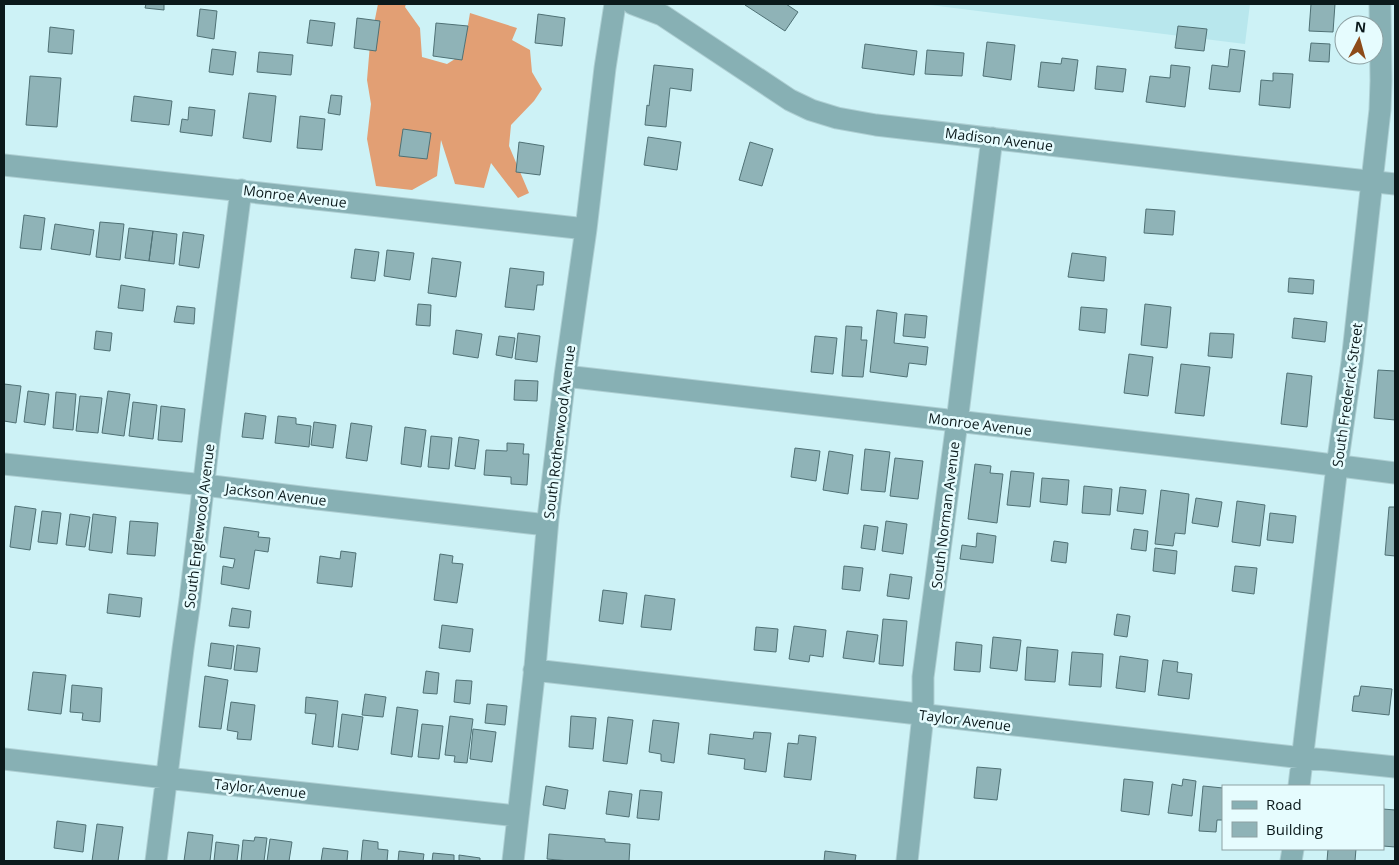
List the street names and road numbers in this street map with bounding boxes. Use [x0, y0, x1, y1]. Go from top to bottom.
street label: Madison Avenue [944, 123, 1054, 155]
street label: Monroe Avenue [242, 180, 348, 212]
street label: South Frederick Street [1327, 322, 1367, 468]
street label: South Rotherwood Avenue [539, 344, 579, 520]
street label: Monroe Avenue [927, 408, 1033, 440]
street label: South Norman Avenue [927, 440, 963, 590]
street label: South Englewood Avenue [179, 442, 219, 609]
street label: Jackson Avenue [222, 478, 328, 510]
street label: Taylor Avenue [918, 705, 1012, 735]
street label: Taylor Avenue [213, 774, 307, 802]

